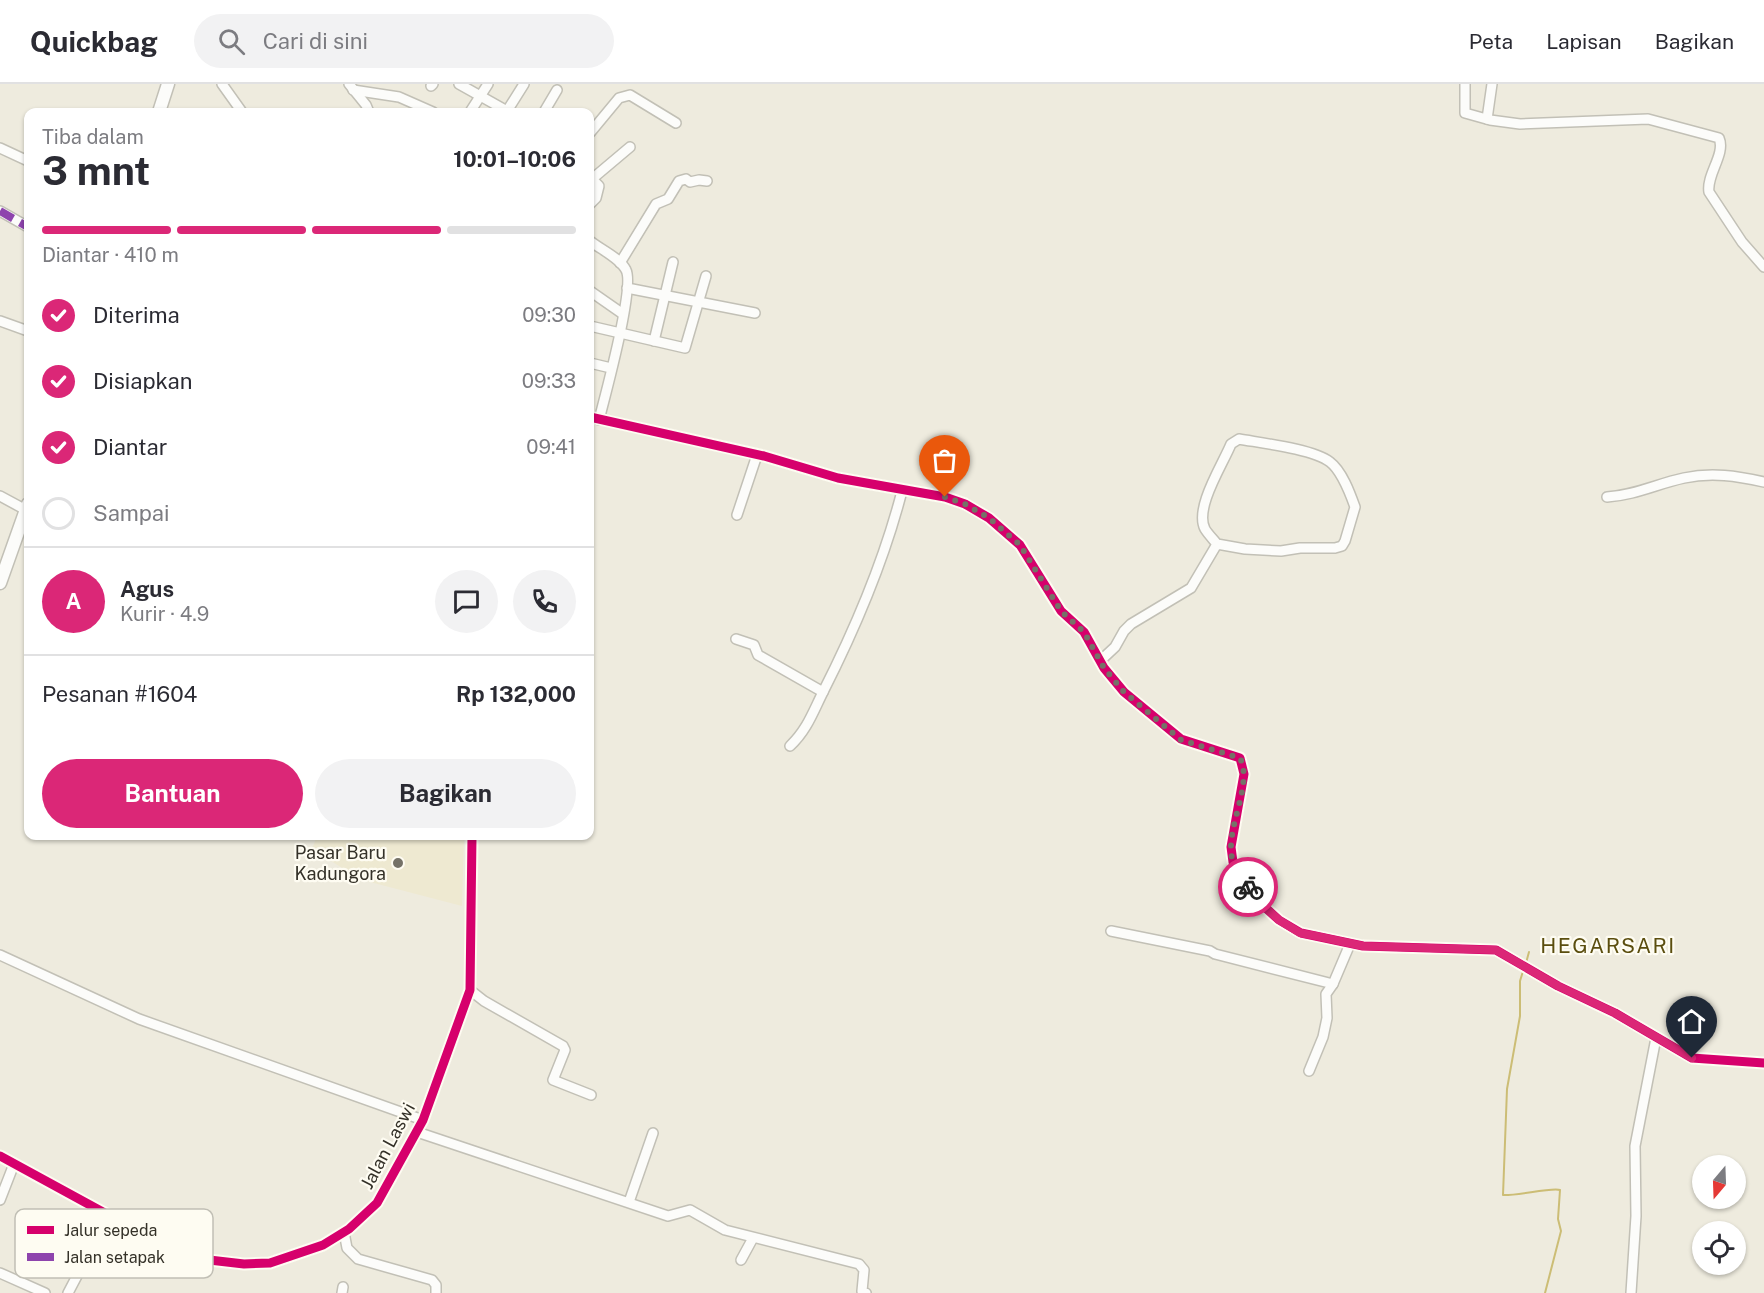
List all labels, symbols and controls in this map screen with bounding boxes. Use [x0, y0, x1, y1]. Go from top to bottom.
search box [194, 14, 614, 68]
text: Quickbag [30, 25, 158, 58]
icon: search [215, 25, 248, 58]
text: Cari di sini [263, 28, 368, 54]
text: Peta [1469, 29, 1513, 54]
text: Lapisan [1546, 29, 1622, 54]
text: Bagikan [1655, 29, 1734, 54]
text: Tiba dalam [42, 125, 144, 149]
text: 10:01–10:06 [453, 146, 576, 172]
text: 3 mnt [42, 148, 150, 194]
text: Diantar · 410 m [42, 243, 179, 267]
icon: check [42, 299, 75, 332]
text: Diterima [93, 302, 180, 328]
text: 09:30 [522, 303, 576, 327]
icon: check [42, 365, 75, 398]
text: Disiapkan [93, 368, 192, 394]
text: 09:33 [522, 369, 576, 393]
icon: check [42, 431, 75, 464]
text: Diantar [93, 434, 167, 460]
text: 09:41 [526, 435, 576, 459]
pin [919, 435, 970, 497]
icon: bag [928, 444, 961, 477]
text: Sampai [93, 500, 169, 526]
button: chat [435, 570, 498, 633]
button: phone [513, 570, 576, 633]
text: Agus [120, 576, 174, 602]
text: A [66, 588, 81, 614]
text: Kurir · 4.9 [120, 602, 209, 626]
text: Pesanan #1604 [42, 681, 197, 707]
text: Rp 132,000 [456, 681, 576, 707]
button: Bantuan [42, 759, 303, 828]
button: Bagikan [315, 759, 576, 828]
place label: Pasar Baru Kadungora [294, 842, 386, 884]
marker: Pasar Baru Kadungora [391, 856, 405, 870]
courier [1218, 857, 1278, 917]
icon: bike [1232, 871, 1265, 904]
district label: HEGARSARI [1540, 933, 1676, 958]
pin [1666, 996, 1717, 1058]
icon: home [1675, 1005, 1708, 1038]
street label: Jalan Laswi [356, 1099, 419, 1192]
north arrow [1692, 1155, 1746, 1209]
map controls [1692, 1155, 1746, 1275]
legend [15, 1209, 213, 1278]
text: Jalur sepeda [64, 1221, 157, 1240]
button: locate [1692, 1221, 1746, 1275]
text: Jalan setapak [64, 1248, 165, 1267]

